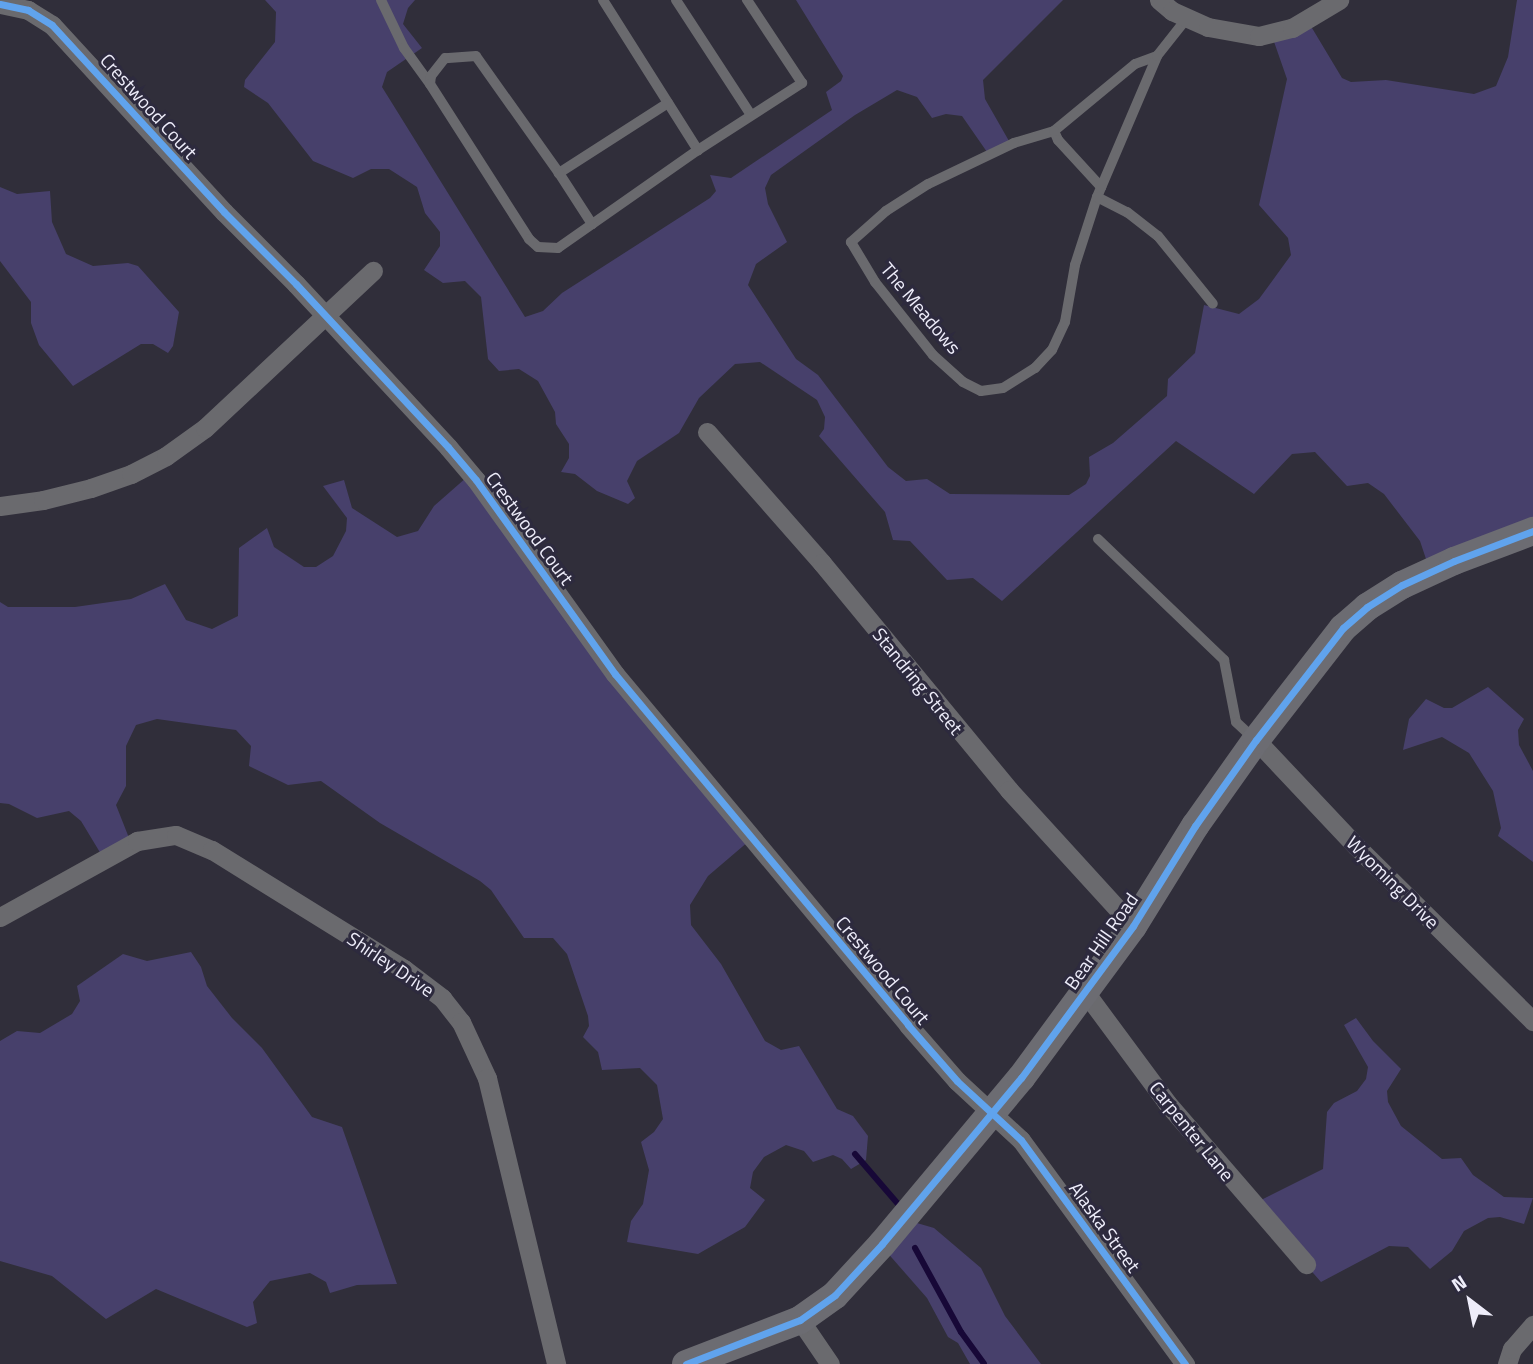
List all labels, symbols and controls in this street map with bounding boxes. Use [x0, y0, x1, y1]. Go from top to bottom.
street label: Crestwood Court [96, 49, 202, 163]
street label: The Meadows [876, 258, 966, 358]
street label: Crestwood Court [481, 467, 579, 589]
street label: Standring Street [868, 623, 968, 739]
street label: Wyoming Drive [1342, 831, 1444, 933]
street label: Bear Hill Road [1059, 888, 1143, 994]
street label: Crestwood Court [831, 911, 935, 1029]
street label: Shirley Drive [343, 927, 439, 1001]
street label: Carpenter Lane [1145, 1077, 1239, 1185]
street label: Alaska Street [1065, 1178, 1145, 1276]
north arrow [1435, 1266, 1505, 1336]
text: N [1445, 1267, 1472, 1299]

